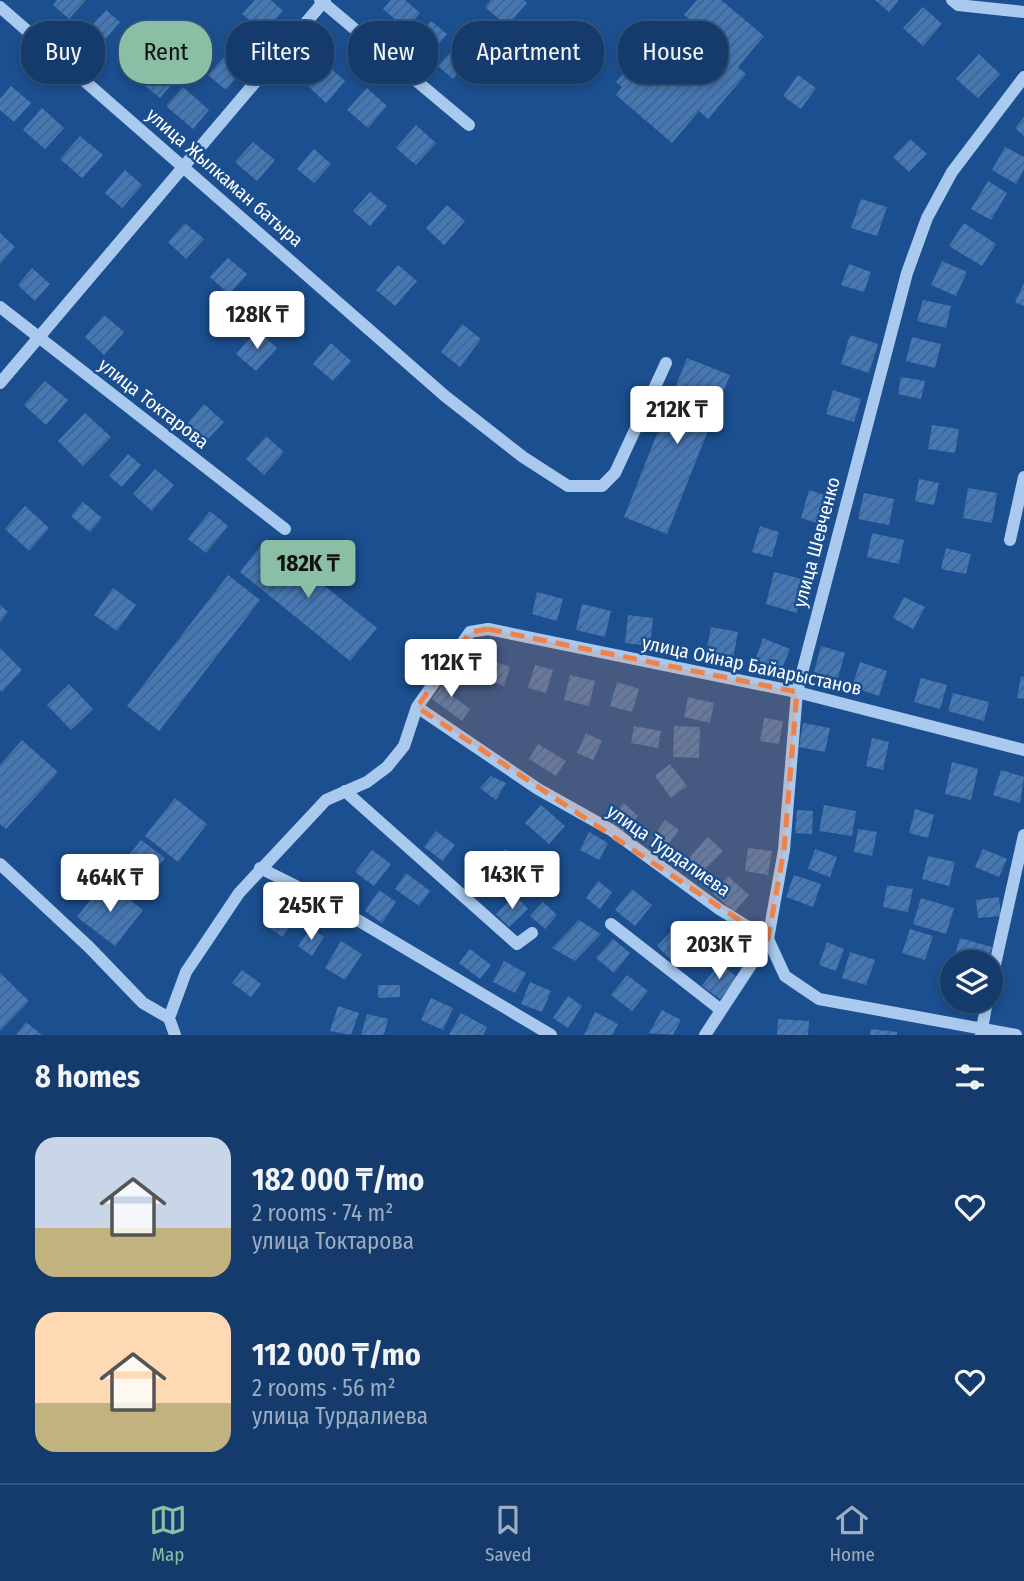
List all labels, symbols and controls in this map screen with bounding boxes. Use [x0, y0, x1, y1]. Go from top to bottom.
chip: Buy [21, 21, 105, 84]
chip: Rent [119, 21, 212, 84]
chip: Filters [226, 21, 334, 84]
chip: New [348, 21, 438, 84]
chip: Apartment [452, 21, 604, 84]
chip: House [618, 21, 728, 84]
street label: улица Жылкаман батыра [142, 103, 308, 252]
pin: 128K ₸ [200, 292, 314, 351]
text: 128K ₸ [225, 300, 289, 328]
street label: улица Токтарова [94, 353, 214, 454]
pin: 212K ₸ [620, 386, 734, 446]
text: 212K ₸ [646, 395, 708, 423]
street label: улица Шевченко [788, 474, 845, 610]
pin: 182K ₸ [251, 540, 365, 600]
text: 182K ₸ [276, 549, 340, 577]
street label: улица Ойнар Байарыстанов [640, 631, 864, 700]
pin: 112K ₸ [394, 640, 508, 699]
text: 112K ₸ [421, 648, 481, 676]
street label: улица Турдалиева [603, 799, 735, 902]
pin: 143K ₸ [455, 852, 569, 911]
pin: 464K ₸ [53, 855, 167, 914]
text: 143K ₸ [481, 860, 543, 888]
text: 464K ₸ [77, 863, 143, 891]
pin: 245K ₸ [254, 883, 368, 942]
text: 245K ₸ [279, 891, 343, 919]
pin: 203K ₸ [662, 922, 776, 981]
text: 203K ₸ [687, 930, 751, 958]
map controls [940, 950, 1003, 1013]
button: layers [940, 950, 1003, 1013]
icon: filters [951, 1058, 989, 1096]
text: 8 homes [35, 1059, 140, 1095]
text: 182 000 ₸/mo [252, 1162, 424, 1198]
icon: home [91, 1165, 175, 1249]
icon: heart [951, 1188, 989, 1226]
text: 2 rooms · 74 m² [252, 1199, 393, 1227]
text: улица Токтарова [252, 1227, 414, 1255]
text: 112 000 ₸/mo [252, 1337, 421, 1373]
icon: home [91, 1340, 175, 1424]
icon: heart [951, 1363, 989, 1401]
text: 2 rooms · 56 m² [252, 1374, 396, 1402]
text: улица Турдалиева [252, 1402, 428, 1430]
tab: Map [149, 1501, 187, 1566]
tab: Saved [485, 1501, 531, 1566]
tab: Home [829, 1501, 875, 1566]

